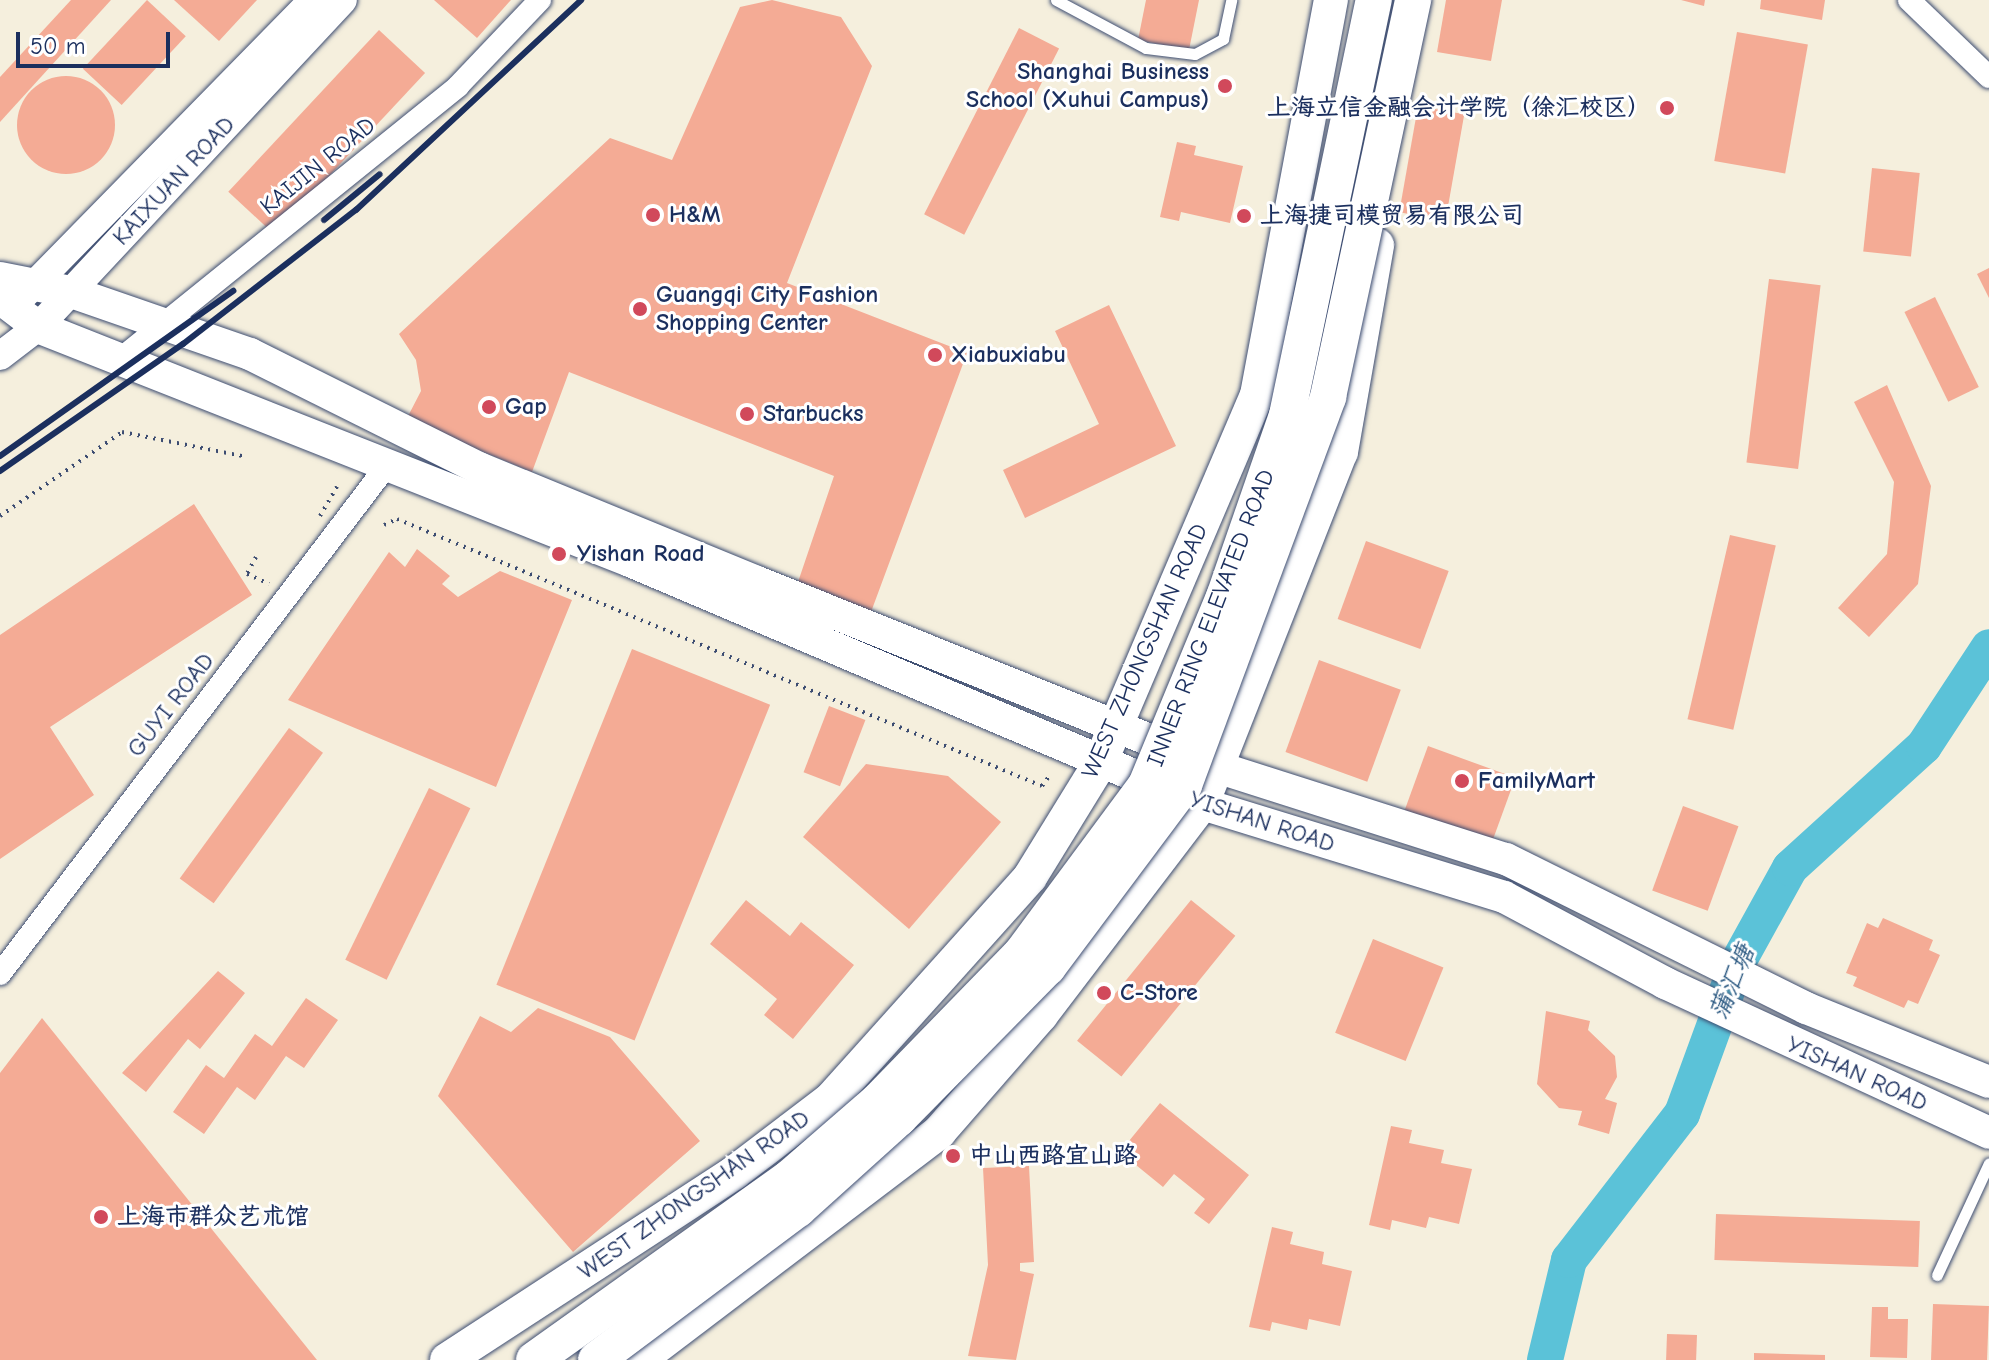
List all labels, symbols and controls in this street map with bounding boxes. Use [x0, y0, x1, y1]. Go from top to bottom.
scale bar [20, 16, 174, 66]
text: 50 m [30, 32, 86, 60]
place label: Shanghai Business School (Xuhui Campus) [966, 58, 1209, 114]
marker: Shanghai Business School (Xuhui Campus) [1216, 77, 1234, 95]
place label: 上海立信金融会计学院（徐汇校区） [1267, 94, 1651, 122]
marker: 上海立信金融会计学院（徐汇校区） [1658, 99, 1676, 117]
street label: KAIXUAN ROAD [107, 110, 241, 252]
street label: KAIJIN ROAD [255, 111, 381, 221]
place label: H&M [669, 201, 720, 229]
place label: 上海捷司模贸易有限公司 [1260, 202, 1524, 230]
marker: H&M [644, 206, 662, 224]
marker: 上海捷司模贸易有限公司 [1235, 207, 1253, 225]
place label: Guangqi City Fashion Shopping Center [656, 281, 878, 337]
marker: Guangqi City Fashion Shopping Center [631, 300, 649, 318]
place label: Xiabuxiabu [951, 341, 1066, 369]
marker: Xiabuxiabu [926, 346, 944, 364]
place label: Gap [505, 393, 547, 421]
marker: Gap [480, 398, 498, 416]
place label: Starbucks [763, 400, 863, 428]
marker: Starbucks [738, 405, 756, 423]
street label: INNER RING ELEVATED ROAD [1141, 465, 1281, 771]
street label: WEST ZHONGSHAN ROAD [1076, 519, 1214, 783]
place label: Yishan Road [577, 540, 705, 568]
marker: Yishan Road [548, 543, 570, 565]
street label: GUYI ROAD [121, 647, 221, 763]
place label: FamilyMart [1478, 767, 1595, 795]
marker: FamilyMart [1453, 772, 1471, 790]
street label: YISHAN ROAD [1186, 785, 1338, 859]
water label: 蒲汇塘 [1703, 941, 1763, 1025]
place label: C-Store [1120, 979, 1198, 1007]
marker: C-Store [1095, 984, 1113, 1002]
street label: YISHAN ROAD [1782, 1030, 1932, 1118]
street label: WEST ZHONGSHAN ROAD [573, 1104, 815, 1286]
place label: 中山西路宜山路 [969, 1142, 1137, 1170]
marker: 中山西路宜山路 [944, 1147, 962, 1165]
place label: 上海市群众艺术馆 [117, 1203, 309, 1231]
marker: 上海市群众艺术馆 [92, 1208, 110, 1226]

